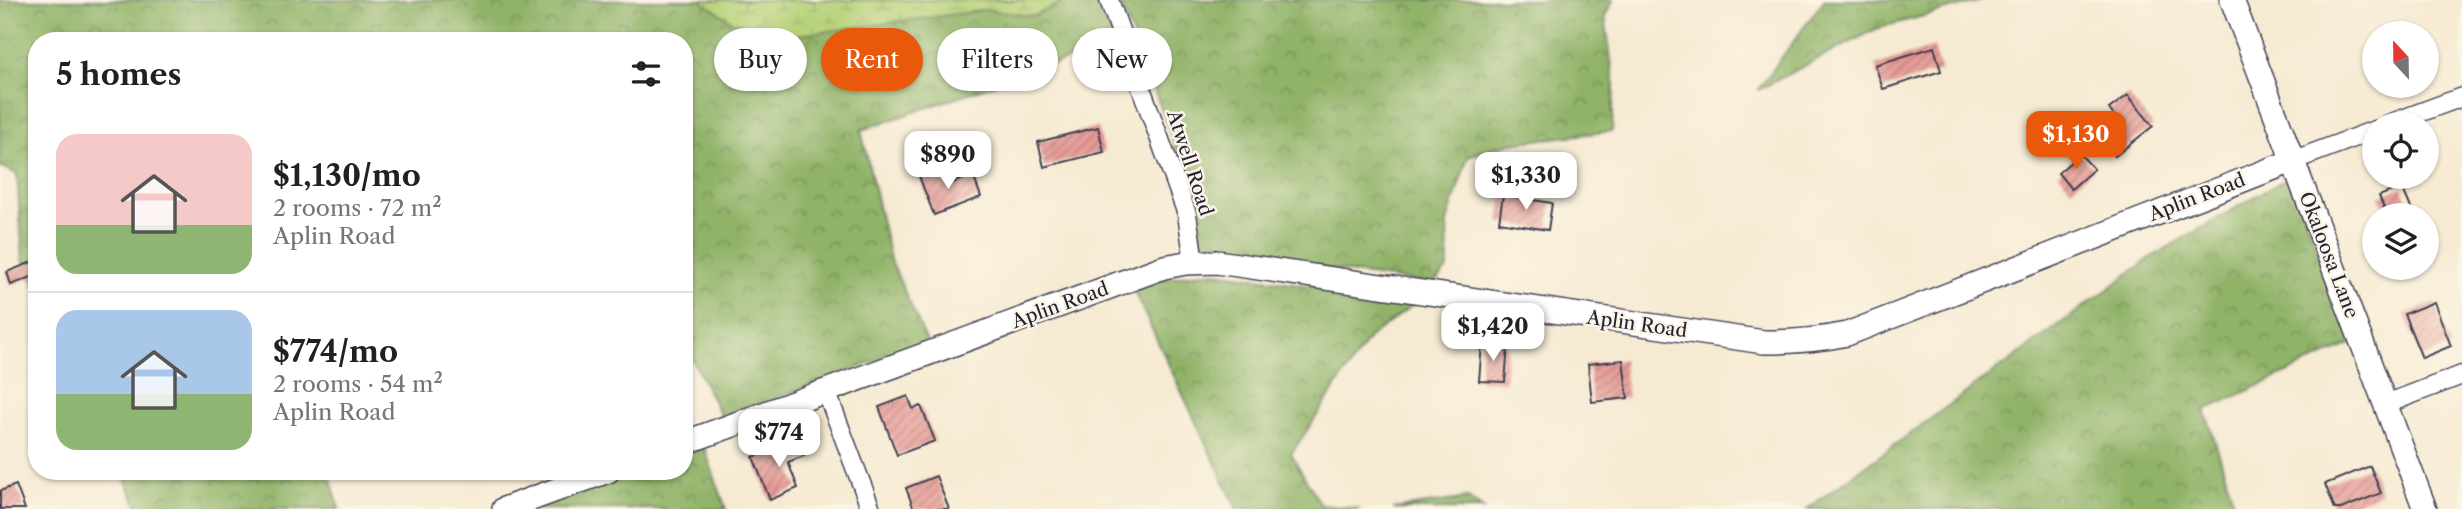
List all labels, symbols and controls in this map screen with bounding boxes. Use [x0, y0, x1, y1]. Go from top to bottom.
north arrow [2362, 21, 2440, 98]
map controls [2362, 21, 2439, 280]
chip: Buy [714, 28, 807, 91]
chip: Rent [821, 28, 923, 91]
chip: Filters [937, 28, 1058, 91]
chip: New [1072, 28, 1172, 91]
icon: filters [627, 55, 665, 93]
text: 5 homes [56, 56, 181, 93]
street label: Atwell Road [1162, 106, 1218, 219]
pin: $1,130 [2019, 111, 2133, 171]
button: locate [2362, 112, 2439, 189]
text: $1,130 [2042, 120, 2110, 148]
pin: $890 [907, 132, 989, 191]
text: $890 [920, 140, 976, 168]
pin: $1,330 [1469, 152, 1583, 212]
text: $1,130/mo [273, 157, 421, 194]
text: $1,330 [1491, 161, 1561, 189]
icon: home [112, 162, 196, 246]
street label: Aplin Road [2145, 168, 2249, 226]
street label: Okaloosa Lane [2294, 189, 2364, 321]
text: 2 rooms · 72 m² [273, 194, 442, 222]
button: layers [2362, 203, 2439, 280]
text: Aplin Road [273, 222, 395, 250]
street label: Aplin Road [1008, 277, 1112, 333]
pin: $1,420 [1436, 304, 1550, 363]
street label: Aplin Road [1584, 305, 1689, 342]
text: $1,420 [1457, 312, 1529, 340]
text: $774/mo [273, 333, 398, 370]
icon: home [112, 338, 196, 422]
text: 2 rooms · 54 m² [273, 370, 443, 398]
text: Aplin Road [273, 398, 395, 426]
pin: $774 [738, 410, 820, 469]
text: $774 [754, 418, 804, 446]

